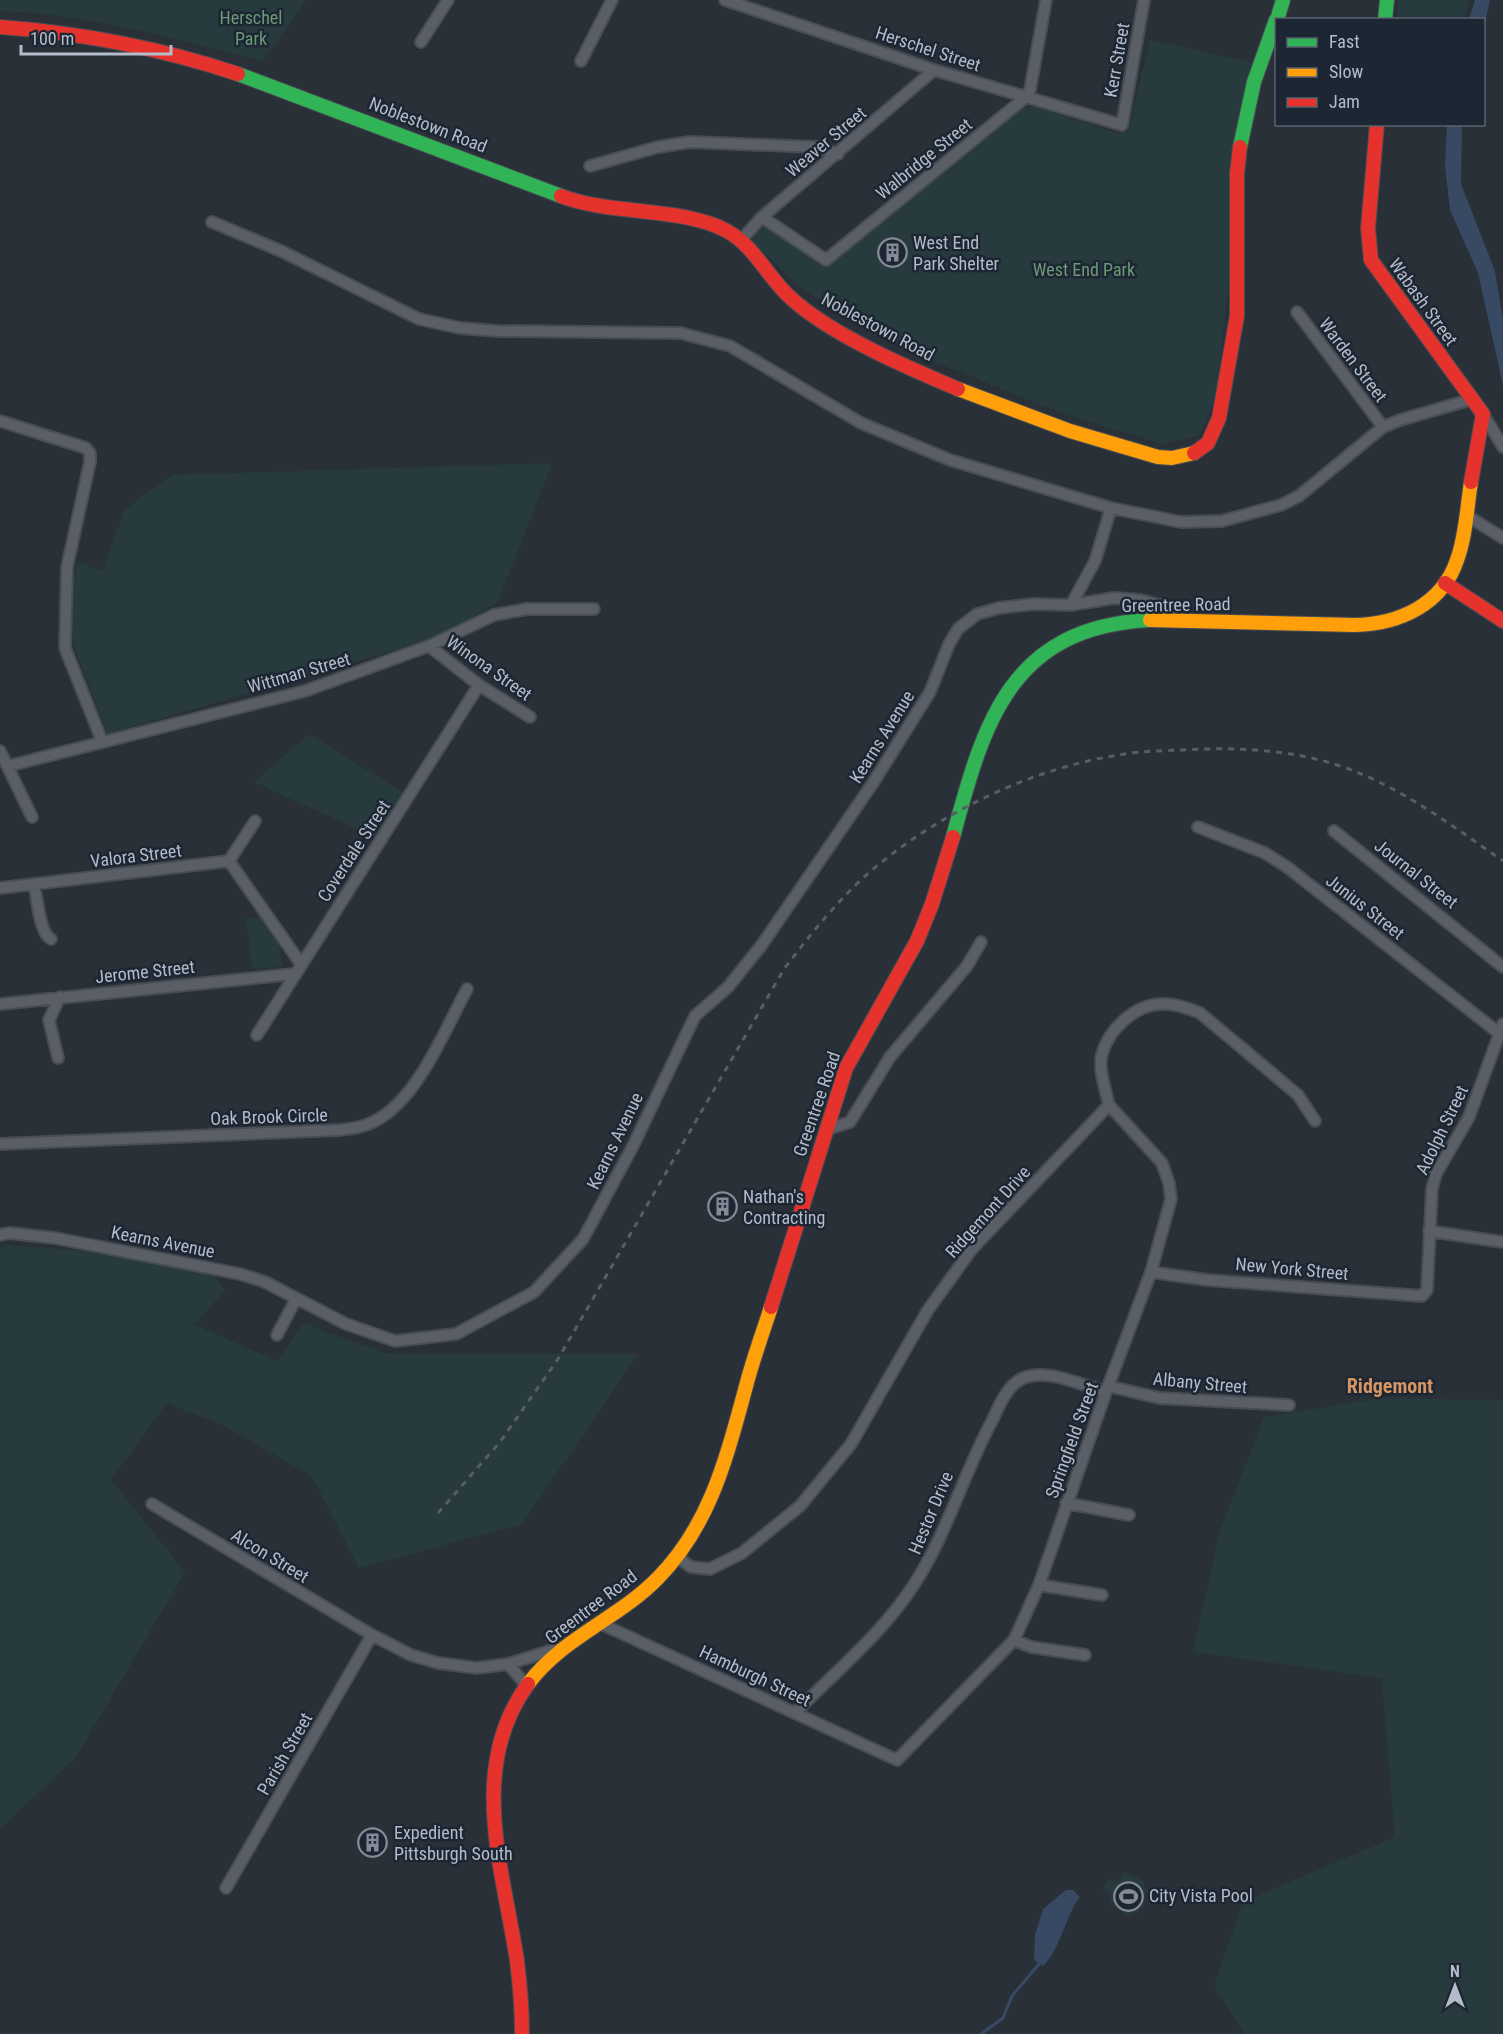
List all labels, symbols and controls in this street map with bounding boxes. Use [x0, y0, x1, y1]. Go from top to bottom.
park label: Herschel Park [220, 7, 282, 49]
scale bar [21, 18, 171, 56]
legend [1275, 18, 1485, 126]
street label: Kerr Street [1100, 21, 1133, 99]
street label: Herschel Street [873, 22, 983, 75]
text: 100 m [30, 28, 74, 49]
text: Fast [1329, 31, 1360, 52]
text: Slow [1329, 61, 1364, 82]
text: Jam [1329, 91, 1360, 112]
street label: Noblestown Road [366, 92, 490, 157]
street label: Weaver Street [781, 102, 870, 181]
street label: Walbridge Street [872, 114, 976, 204]
place label: West End Park Shelter [913, 232, 1000, 274]
building icon: West End Park Shelter [876, 237, 908, 269]
street label: Wabash Street [1385, 254, 1462, 349]
park label: West End Park [1033, 259, 1135, 280]
street label: Noblestown Road [818, 288, 938, 365]
street label: Warden Street [1315, 314, 1392, 406]
street label: Greentree Road [1121, 593, 1231, 616]
street label: Winona Street [443, 631, 536, 705]
street label: Wittman Street [245, 648, 353, 697]
street label: Kearns Avenue [845, 687, 918, 787]
street label: Coverdale Street [313, 796, 394, 905]
street label: Journal Street [1371, 835, 1462, 913]
street label: Valora Street [89, 840, 183, 872]
street label: Junius Street [1322, 870, 1409, 944]
street label: Jerome Street [94, 956, 196, 987]
street label: Greentree Road [789, 1049, 844, 1159]
street label: Adolph Street [1411, 1082, 1472, 1178]
street label: Kearns Avenue [582, 1089, 647, 1193]
street label: Oak Brook Circle [210, 1104, 328, 1129]
street label: Ridgemont Drive [941, 1161, 1034, 1262]
place label: Nathan's Contracting [743, 1186, 825, 1228]
building icon: Nathan's Contracting [706, 1191, 738, 1223]
street label: Kearns Avenue [110, 1221, 217, 1262]
street label: New York Street [1235, 1253, 1349, 1284]
street label: Albany Street [1152, 1368, 1248, 1397]
district label: Ridgemont [1347, 1374, 1433, 1398]
street label: Springfield Street [1041, 1379, 1102, 1501]
street label: Hestor Drive [904, 1468, 957, 1557]
street label: Alcon Street [228, 1524, 313, 1587]
street label: Greentree Road [541, 1565, 641, 1648]
street label: Hamburgh Street [696, 1641, 814, 1710]
street label: Parish Street [253, 1709, 316, 1799]
place label: Expedient Pittsburgh South [394, 1822, 513, 1864]
building icon: Expedient Pittsburgh South [357, 1827, 389, 1859]
sports icon: City Vista Pool [1112, 1880, 1144, 1912]
place label: City Vista Pool [1149, 1885, 1253, 1906]
north arrow [1425, 1956, 1485, 2016]
text: N [1450, 1962, 1460, 1981]

